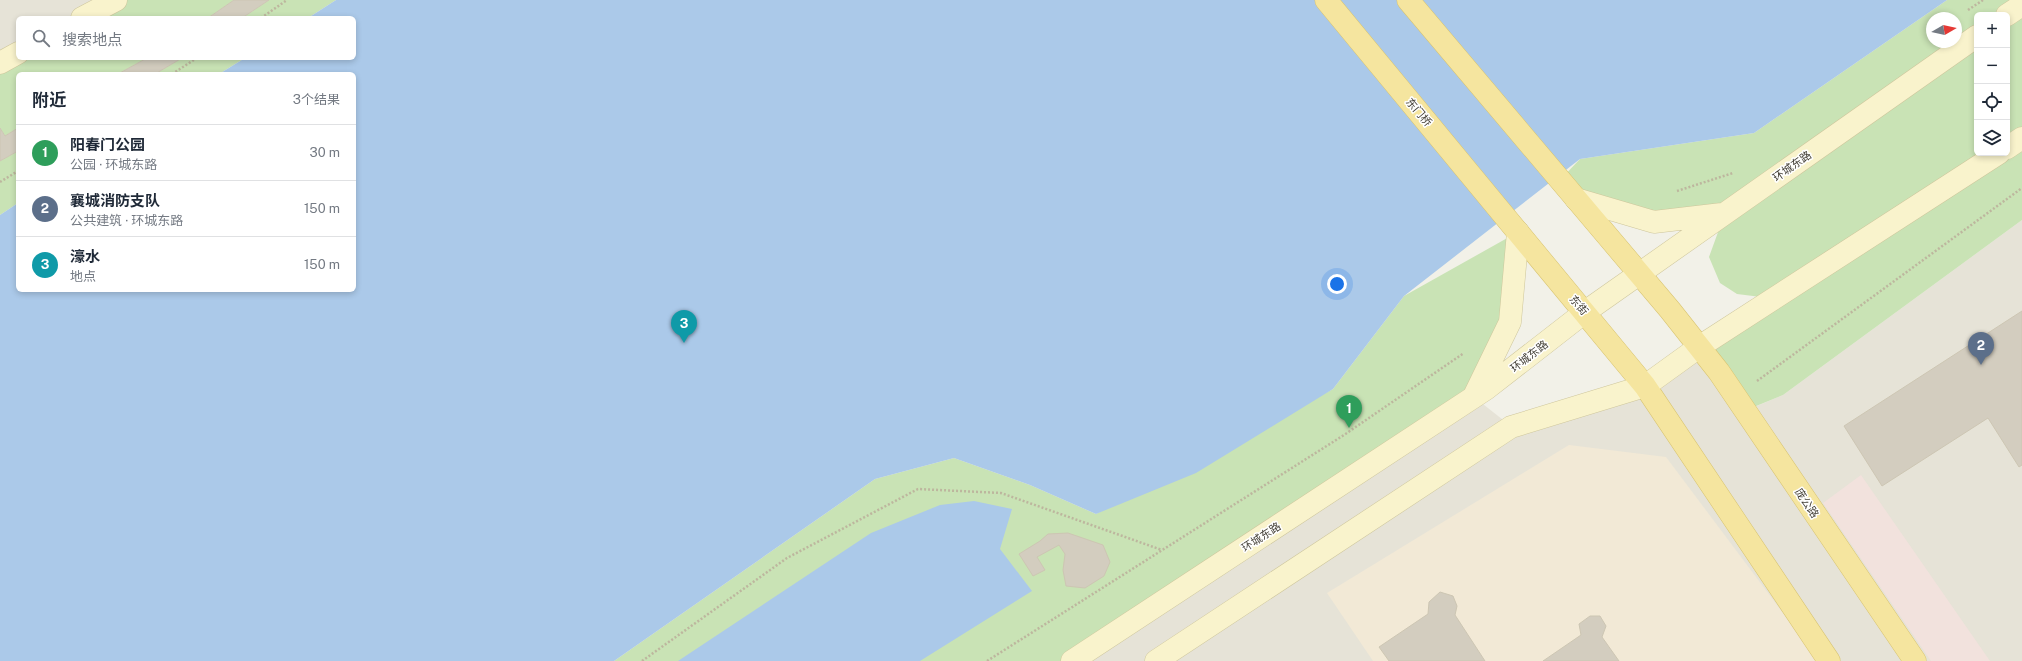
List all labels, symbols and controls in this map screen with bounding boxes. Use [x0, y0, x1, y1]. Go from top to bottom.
north arrow [1926, 12, 1962, 48]
map controls [1974, 12, 2010, 156]
button: + [1974, 12, 2010, 48]
search box [16, 16, 356, 60]
icon: search [30, 27, 52, 49]
text: 搜索地点 [62, 31, 122, 48]
button: − [1974, 48, 2010, 84]
button: locate [1974, 84, 2010, 120]
text: 附近 [32, 90, 66, 110]
text: 3个结果 [293, 92, 340, 107]
street label: 东门桥 [1404, 96, 1434, 128]
button: layers [1974, 120, 2010, 156]
text: 阳春门公园 [70, 136, 145, 153]
text: 1 [42, 145, 48, 160]
text: 30 m [310, 145, 340, 160]
street label: 环城东路 [1771, 148, 1813, 184]
text: 公园 · 环城东路 [70, 157, 157, 172]
text: 襄城消防支队 [70, 192, 160, 209]
text: 2 [41, 201, 49, 216]
text: 150 m [304, 201, 340, 216]
text: 公共建筑 · 环城东路 [70, 213, 183, 228]
text: 濠水 [70, 248, 100, 265]
text: 3 [41, 257, 49, 272]
text: 150 m [304, 257, 340, 272]
text: 地点 [70, 269, 96, 284]
your location [1327, 274, 1347, 294]
street label: 东街 [1567, 293, 1591, 317]
pin: 3 [671, 310, 697, 343]
pin: 2 [1968, 332, 1994, 365]
street label: 环城东路 [1508, 338, 1550, 374]
pin: 1 [1336, 395, 1362, 428]
street label: 庞公路 [1793, 486, 1821, 520]
street label: 环城东路 [1239, 520, 1283, 554]

